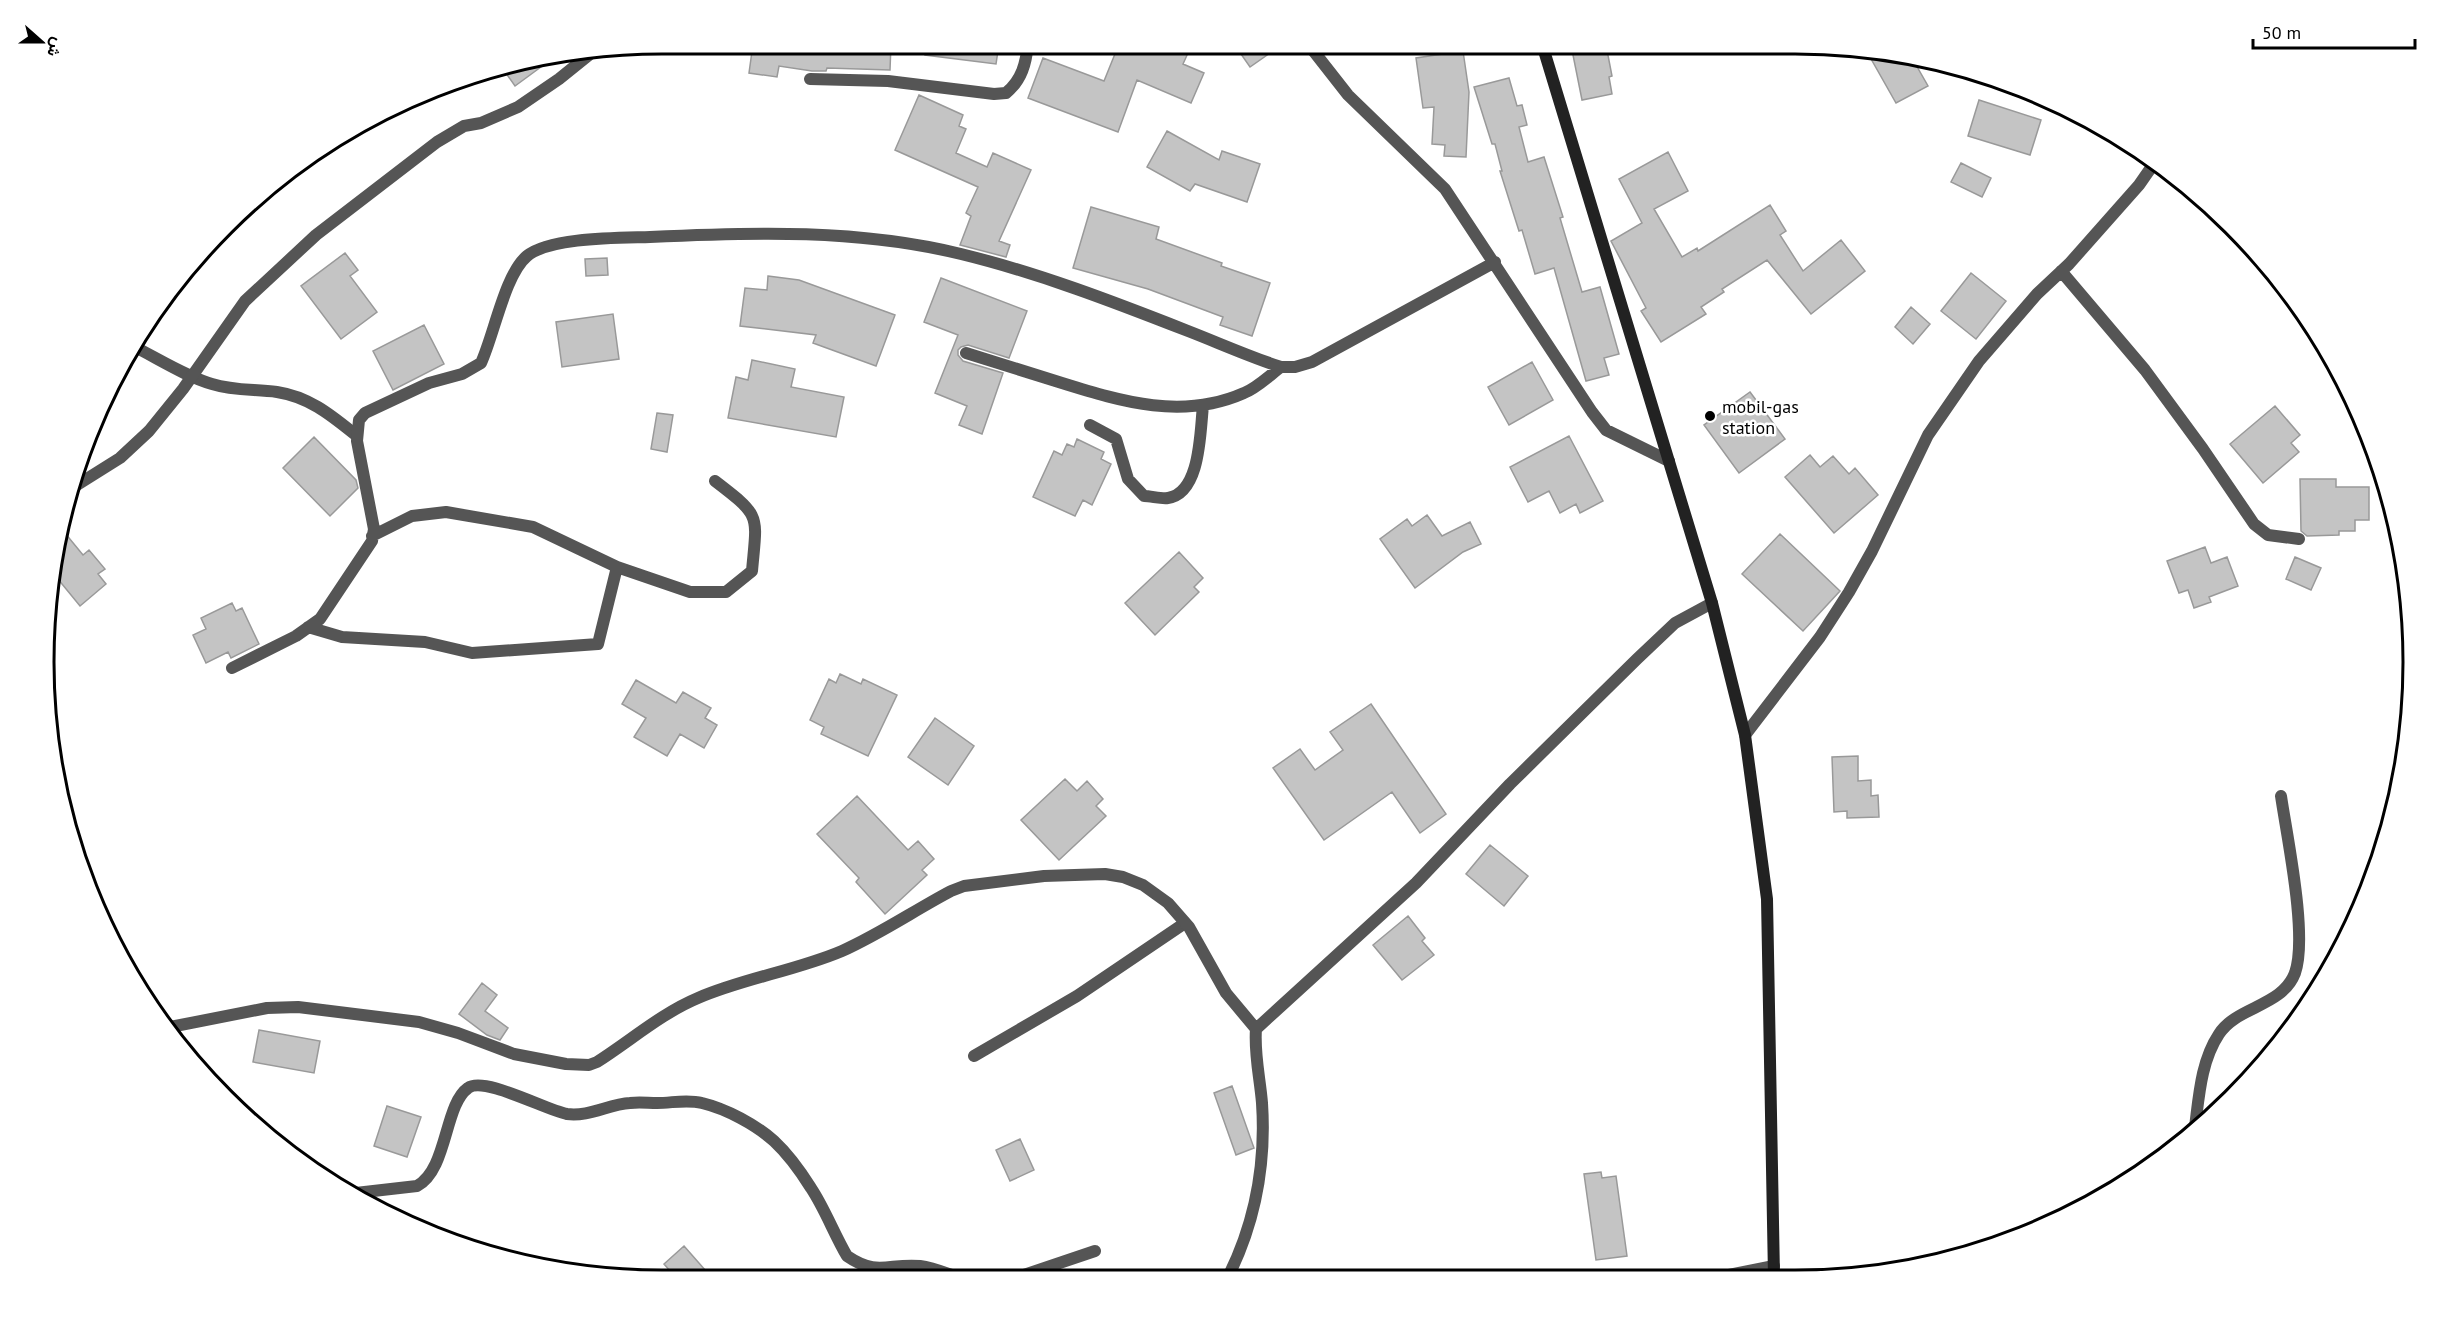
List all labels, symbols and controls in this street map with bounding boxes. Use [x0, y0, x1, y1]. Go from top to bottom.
north arrow [12, 12, 72, 72]
scale bar [2253, 12, 2415, 50]
text: 50 m [2262, 21, 2301, 44]
text: ش [43, 35, 69, 60]
place label: mobil-gas station [1722, 395, 1799, 439]
marker: mobil-gas station [1703, 409, 1717, 423]

